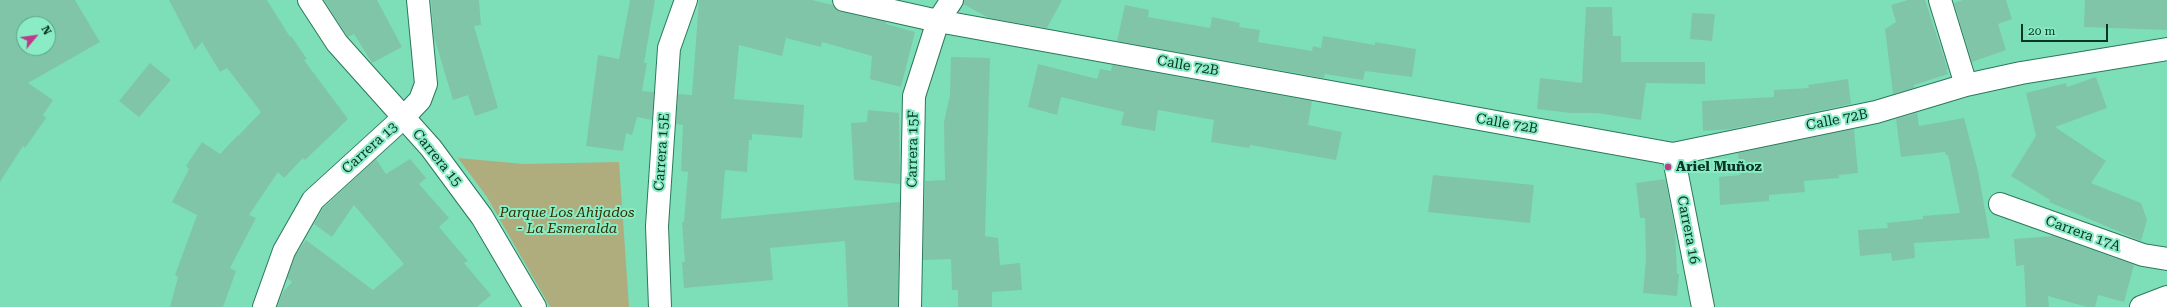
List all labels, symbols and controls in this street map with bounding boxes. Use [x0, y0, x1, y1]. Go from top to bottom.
north arrow [16, 16, 56, 56]
scale bar [2023, 16, 2110, 42]
text: N [38, 24, 54, 37]
text: 20 m [2028, 24, 2055, 38]
street label: Calle 72B [1156, 52, 1220, 80]
street label: Calle 72B [1805, 106, 1869, 134]
street label: Carrera 15F [904, 110, 922, 188]
street label: Calle 72B [1475, 110, 1539, 138]
street label: Carrera 15E [651, 112, 673, 192]
street label: Carrera 13 [339, 119, 401, 177]
street label: Carrera 15 [409, 126, 465, 190]
place label: Ariel Muñoz [1676, 159, 1762, 175]
marker: Ariel Muñoz [1663, 162, 1673, 172]
street label: Carrera 16 [1673, 194, 1703, 266]
park label: Parque Los Ahijados - La Esmeralda [499, 205, 635, 238]
street label: Carrera 17A [2043, 213, 2123, 255]

